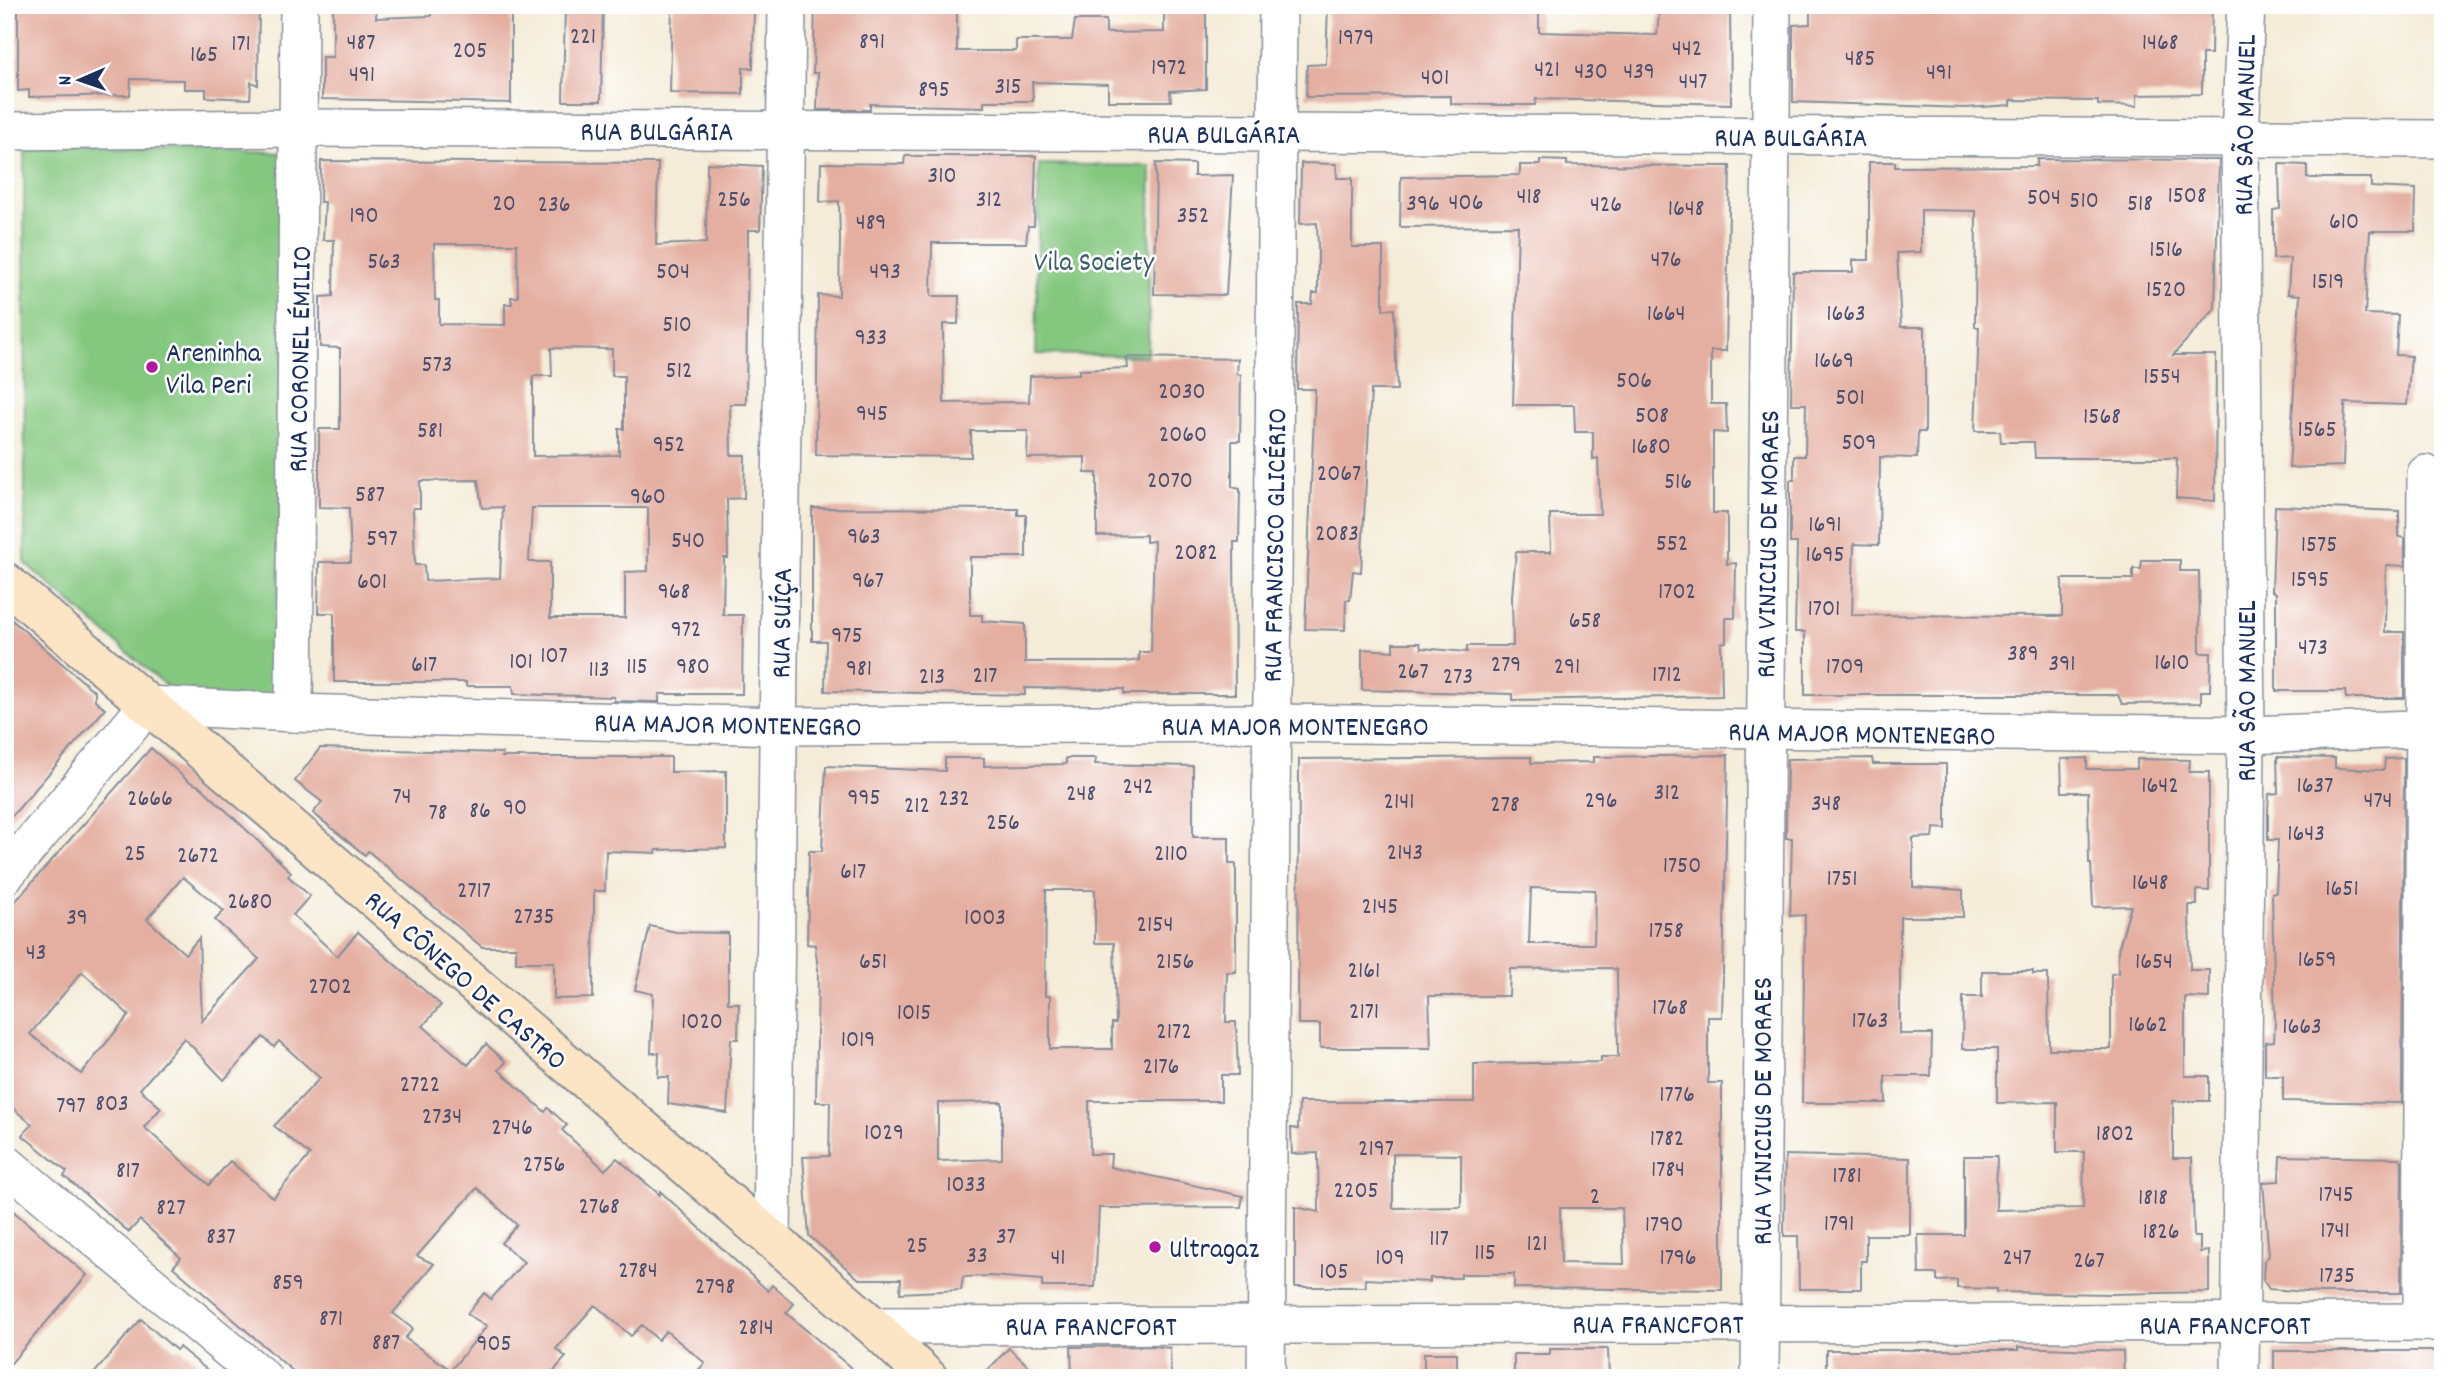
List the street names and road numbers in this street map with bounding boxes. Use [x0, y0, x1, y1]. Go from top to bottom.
street label: RUA SÃO MANUEL [2226, 34, 2270, 216]
street label: RUA BULGÁRIA [580, 115, 734, 155]
street label: RUA BULGÁRIA [1147, 118, 1301, 158]
street label: RUA BULGÁRIA [1714, 121, 1868, 161]
street label: RUA CORONEL ÉMILIO [281, 245, 325, 473]
street label: RUA FRANCISCO GLICÉRIO [1256, 408, 1300, 683]
street label: RUA VINICIUS DE MORAES [1749, 410, 1793, 679]
street label: RUA SUÍÇA [764, 567, 806, 679]
street label: RUA SÃO MANUEL [2230, 600, 2270, 782]
street label: RUA MAJOR MONTENEGRO [594, 706, 862, 750]
street label: RUA MAJOR MONTENEGRO [1161, 710, 1429, 750]
street label: RUA MAJOR MONTENEGRO [1728, 715, 1996, 759]
street label: RUA CÔNEGO DE CASTRO [354, 883, 574, 1082]
street label: RUA VINICIUS DE MORAES [1746, 977, 1786, 1245]
street label: RUA FRANCFORT [1572, 1308, 1744, 1348]
street label: RUA FRANCFORT [2139, 1309, 2311, 1349]
street label: RUA FRANCFORT [1005, 1310, 1177, 1350]

